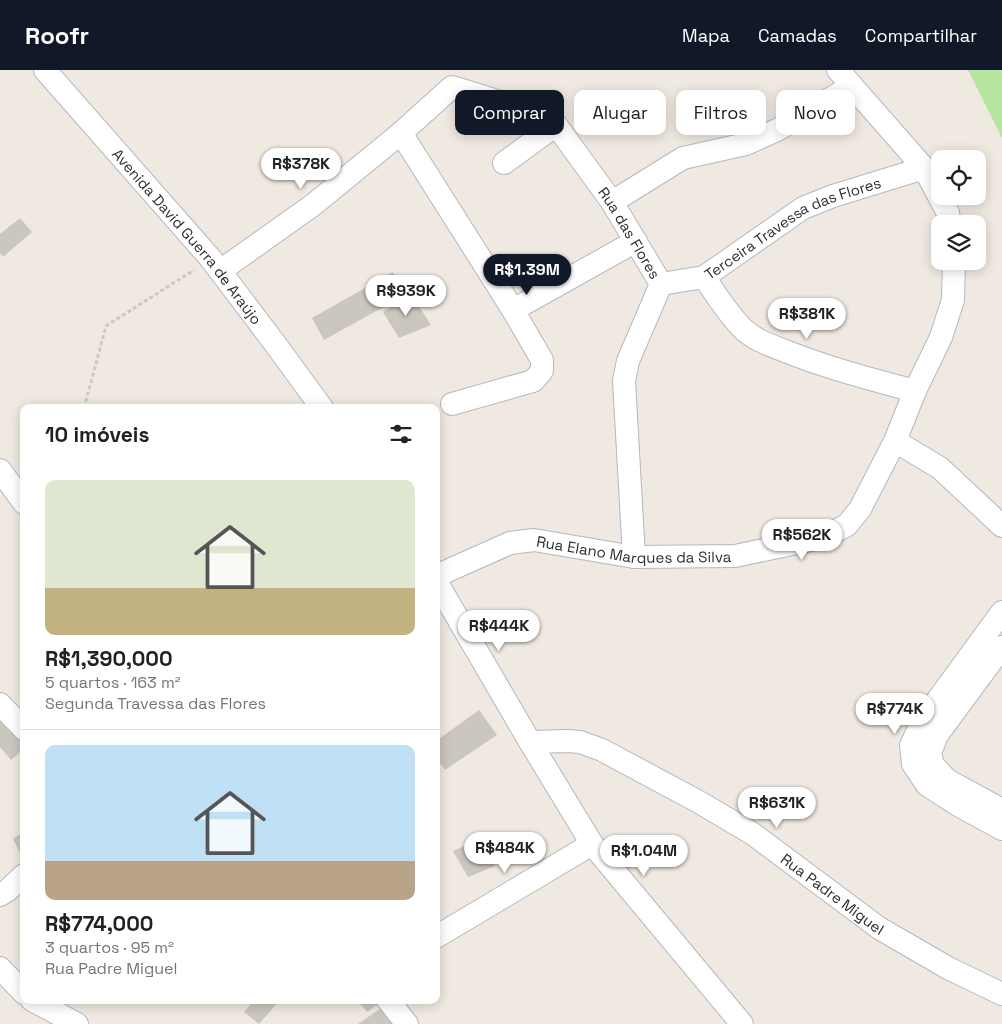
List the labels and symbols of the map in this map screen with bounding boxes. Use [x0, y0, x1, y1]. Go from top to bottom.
street label: Avenida David Guerra de Araújo [109, 144, 266, 328]
pin: R$378K [260, 148, 342, 190]
street label: Terceira Travessa das Flores [700, 172, 883, 283]
street label: Rua das Flores [594, 183, 665, 282]
pin: R$1.39M [481, 254, 573, 296]
pin: R$939K [365, 274, 447, 317]
pin: R$381K [766, 298, 848, 340]
pin: R$562K [761, 518, 843, 561]
street label: Rua Elano Marques da Silva [535, 531, 732, 567]
pin: R$444K [458, 610, 540, 652]
pin: R$774K [854, 692, 936, 735]
pin: R$631K [736, 786, 818, 829]
pin: R$484K [464, 832, 546, 874]
pin: R$1.04M [598, 834, 690, 877]
street label: Rua Padre Miguel [777, 849, 888, 939]

